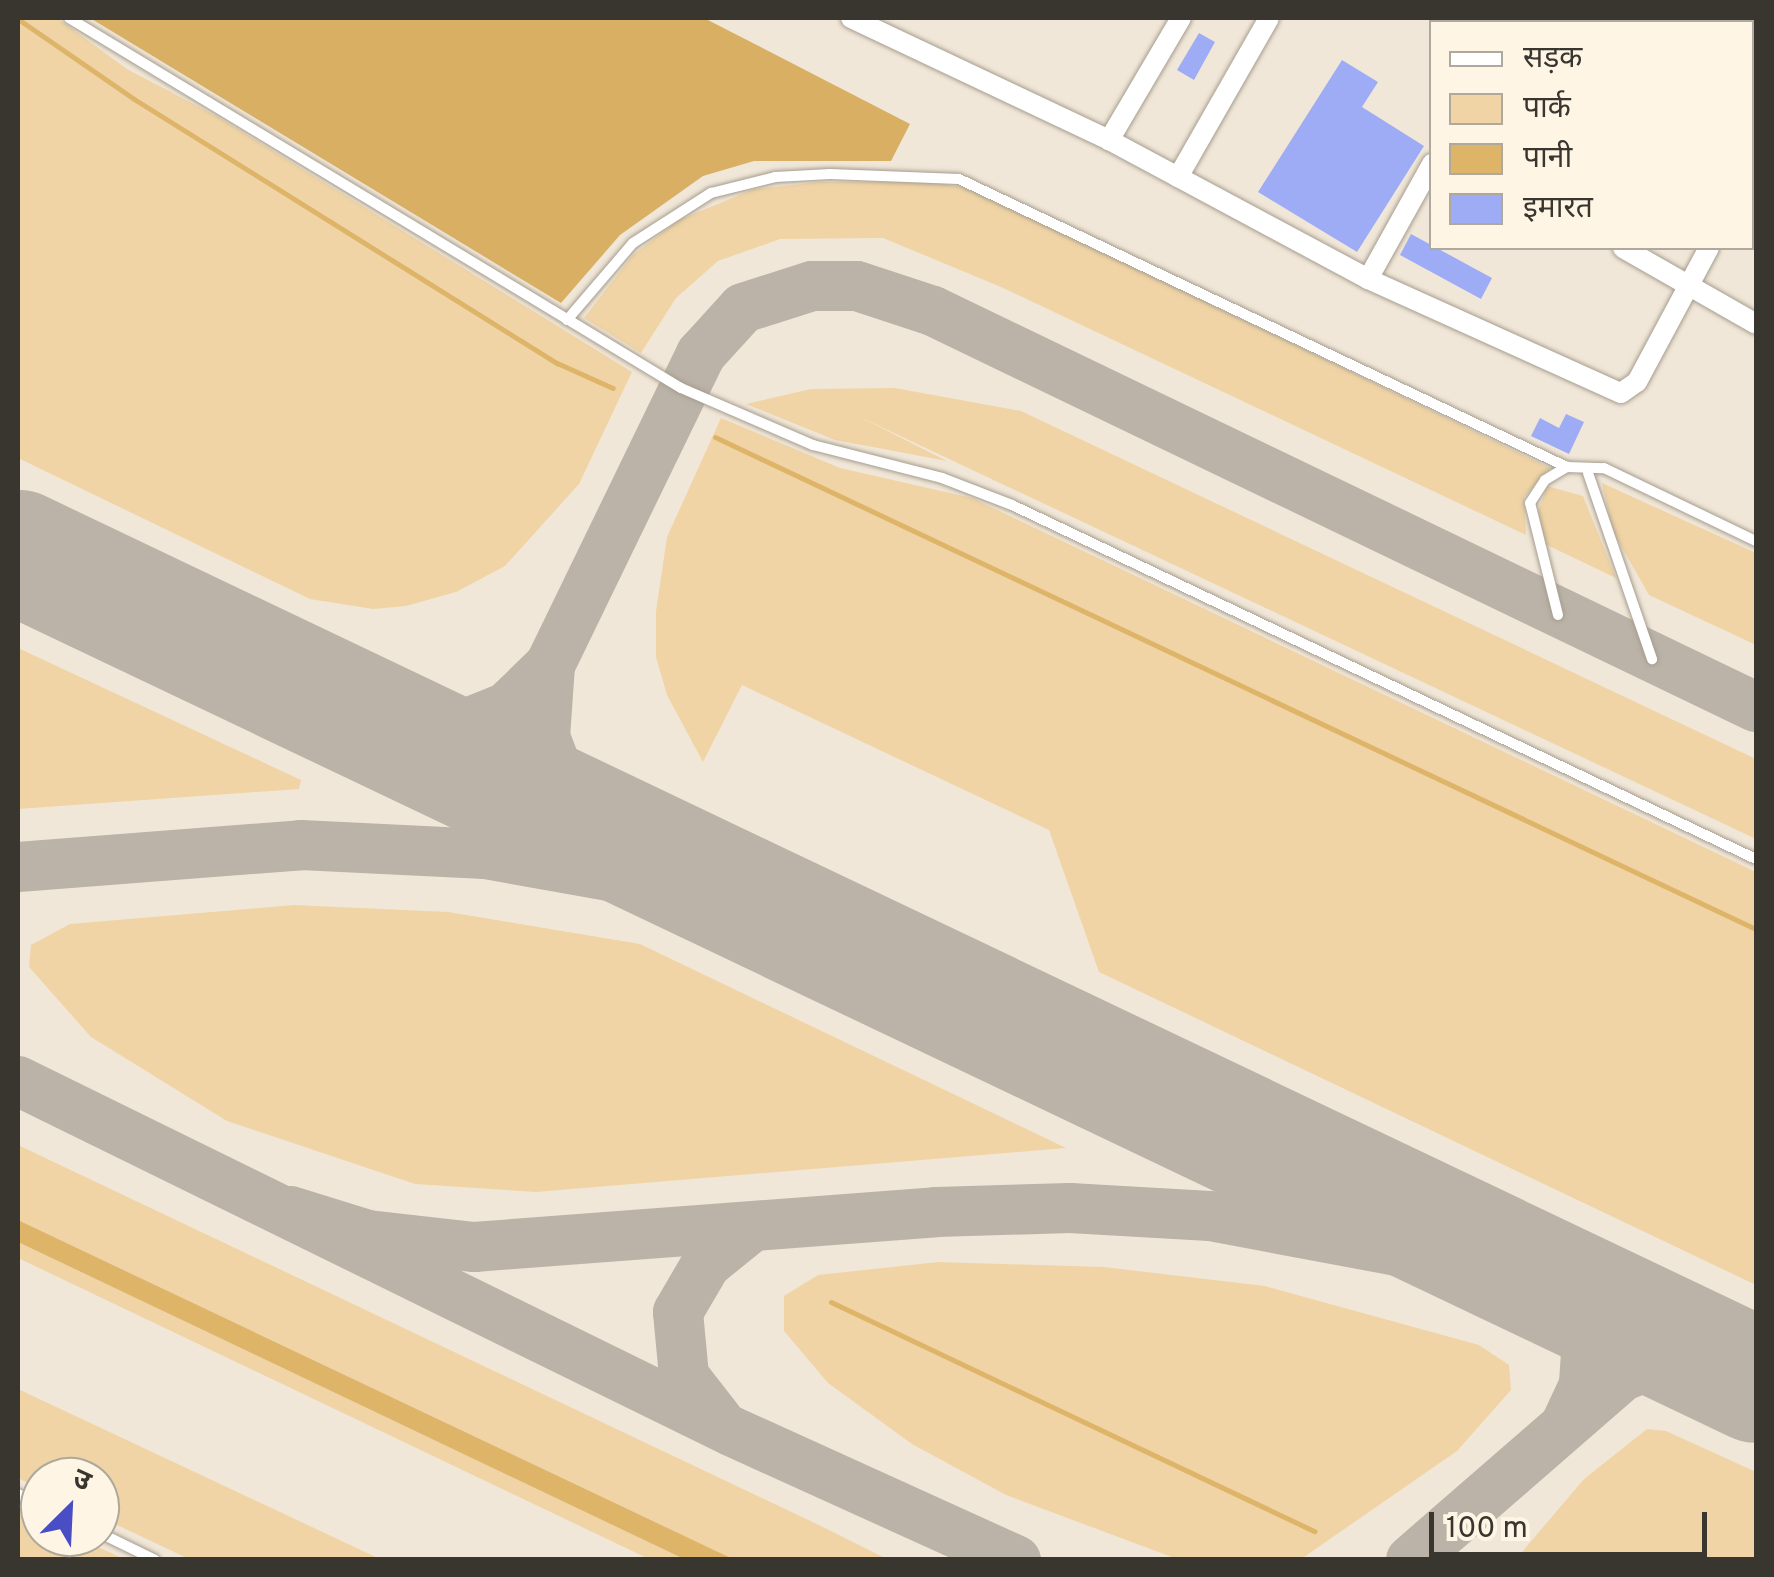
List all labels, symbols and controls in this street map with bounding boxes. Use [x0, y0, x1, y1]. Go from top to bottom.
legend [1429, 20, 1754, 250]
text: सड़क [1523, 41, 1582, 78]
text: पार्क [1523, 91, 1571, 128]
text: पानी [1523, 141, 1572, 178]
text: इमारत [1523, 191, 1593, 228]
north arrow [20, 1457, 120, 1557]
text: उ [67, 1462, 96, 1501]
scale bar [1434, 1492, 1712, 1554]
text: 100 m [1446, 1511, 1528, 1548]

